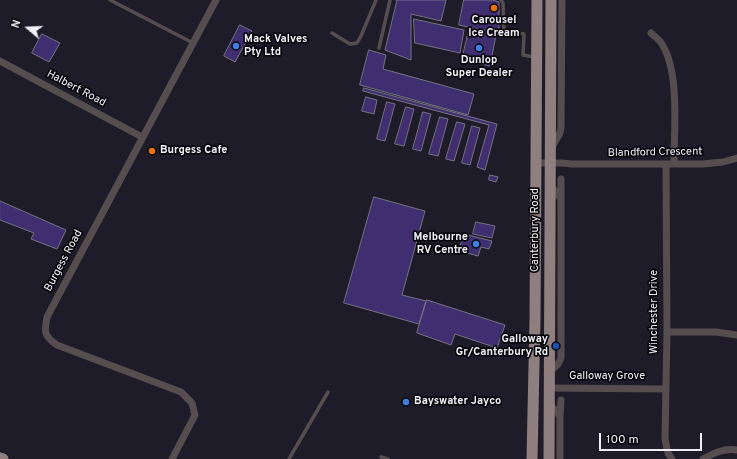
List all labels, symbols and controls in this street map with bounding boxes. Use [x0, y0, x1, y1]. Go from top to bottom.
marker: Carousel Ice Cream [489, 3, 499, 13]
north arrow [8, 8, 48, 48]
place label: Carousel Ice Cream [468, 14, 520, 40]
text: N [9, 18, 25, 30]
place label: Mack Valves Pty Ltd [244, 33, 307, 59]
marker: Mack Valves Pty Ltd [231, 41, 241, 51]
marker: Dunlop Super Dealer [474, 43, 484, 53]
place label: Dunlop Super Dealer [446, 54, 512, 80]
street label: Halbert Road [44, 68, 108, 110]
place label: Burgess Cafe [160, 144, 227, 158]
marker: Burgess Cafe [147, 146, 157, 156]
street label: Blandford Crescent [608, 146, 702, 160]
street label: Canterbury Road [529, 188, 543, 272]
street label: Burgess Road [42, 228, 86, 294]
place label: Melbourne RV Centre [413, 231, 468, 257]
marker: Melbourne RV Centre [471, 239, 481, 249]
street label: Winchester Drive [648, 270, 662, 354]
place label: Galloway Gr/Canterbury Rd [456, 333, 548, 359]
marker: Galloway Gr/Canterbury Rd [551, 341, 561, 351]
street label: Galloway Grove [569, 370, 645, 384]
place label: Bayswater Jayco [414, 395, 501, 409]
marker: Bayswater Jayco [401, 397, 411, 407]
scale bar [601, 425, 704, 451]
text: 100 m [606, 432, 639, 448]

